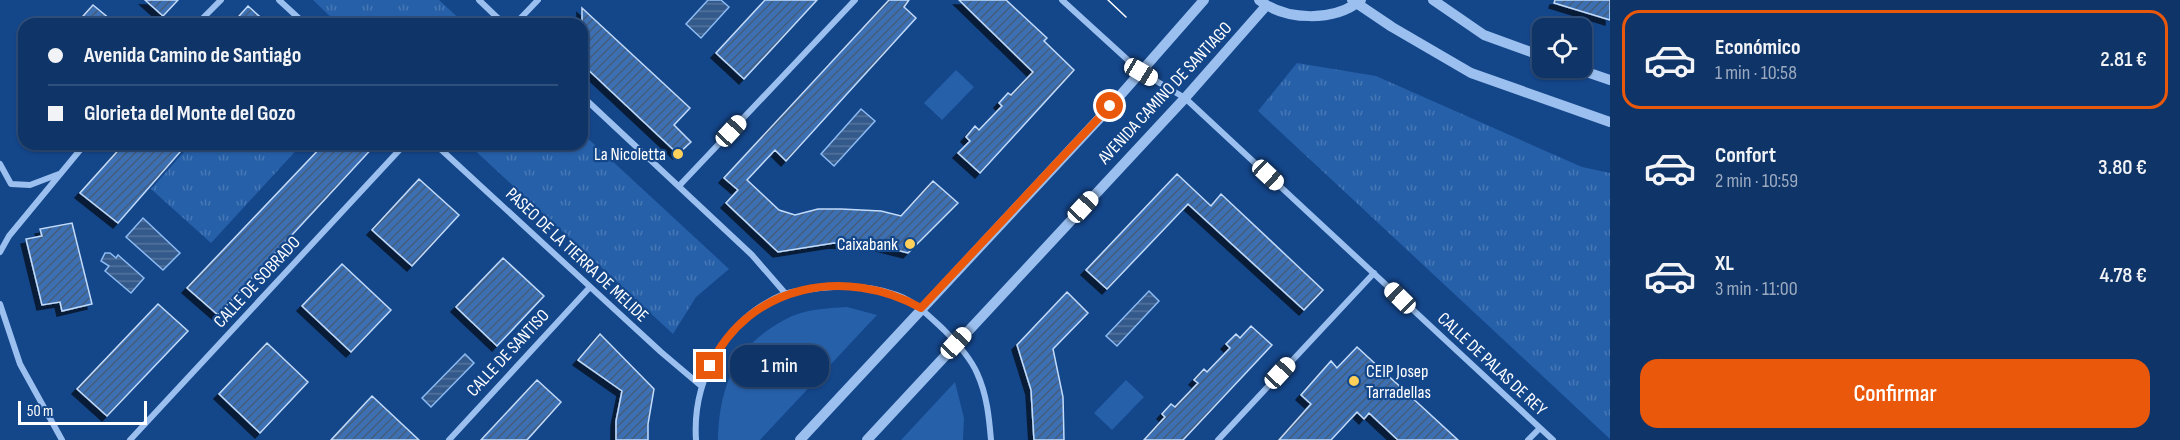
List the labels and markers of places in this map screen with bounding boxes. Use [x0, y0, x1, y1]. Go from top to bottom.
place label: La Nicoletta [594, 144, 666, 165]
marker: La Nicoletta [671, 147, 685, 161]
place label: Caixabank [837, 234, 898, 255]
marker: Caixabank [903, 237, 917, 251]
place label: CEIP Josep Tarradellas [1366, 361, 1431, 403]
marker: CEIP Josep Tarradellas [1347, 374, 1361, 388]

